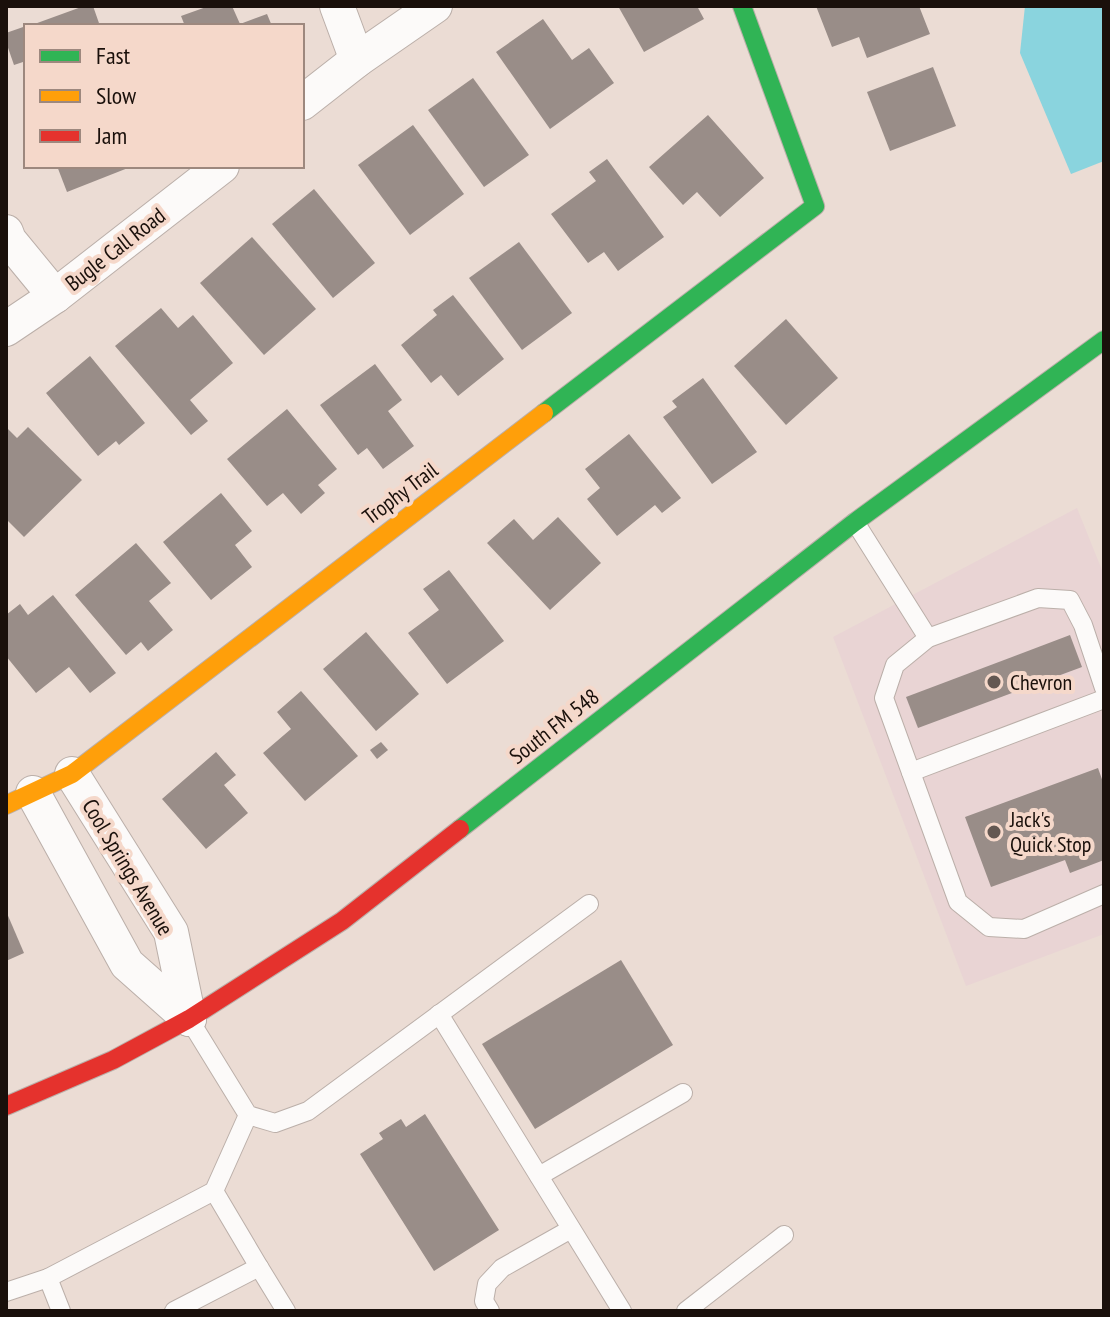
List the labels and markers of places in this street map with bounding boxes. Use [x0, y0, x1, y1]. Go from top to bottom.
place label: Chevron [1010, 668, 1072, 696]
marker: Chevron [985, 673, 1003, 691]
place label: Jack's Quick Stop [1009, 805, 1091, 858]
marker: Jack's Quick Stop [985, 823, 1003, 841]

